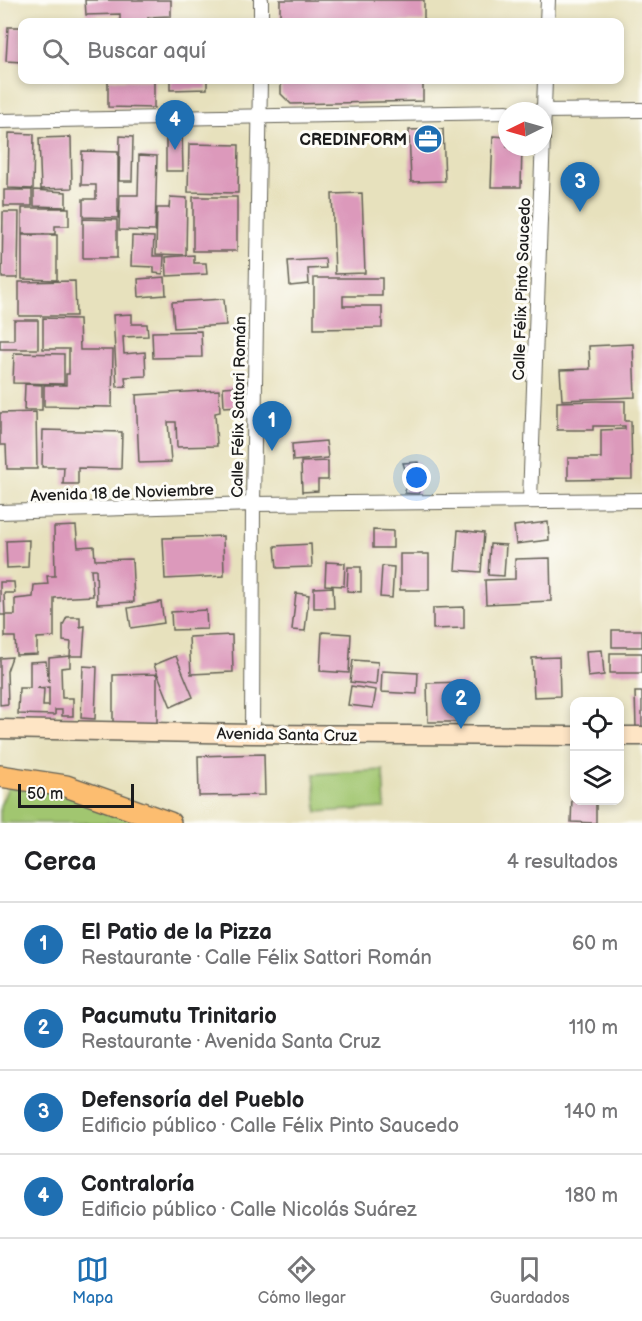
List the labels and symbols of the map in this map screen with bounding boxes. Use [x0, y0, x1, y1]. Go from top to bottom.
pin: 4 [156, 100, 195, 150]
north arrow [498, 102, 552, 156]
office icon: CREDINFORM [412, 123, 444, 155]
place label: CREDINFORM [300, 131, 407, 150]
pin: 3 [560, 162, 600, 212]
street label: Calle Félix Pinto Saucedo [510, 197, 535, 381]
street label: Calle Félix Sattori Román [228, 316, 251, 498]
pin: 1 [252, 402, 292, 451]
your location [402, 463, 431, 492]
street label: Avenida 18 de Noviembre [30, 481, 215, 506]
pin: 2 [442, 680, 480, 729]
street label: Avenida Santa Cruz [217, 725, 358, 746]
scale bar [18, 781, 134, 808]

